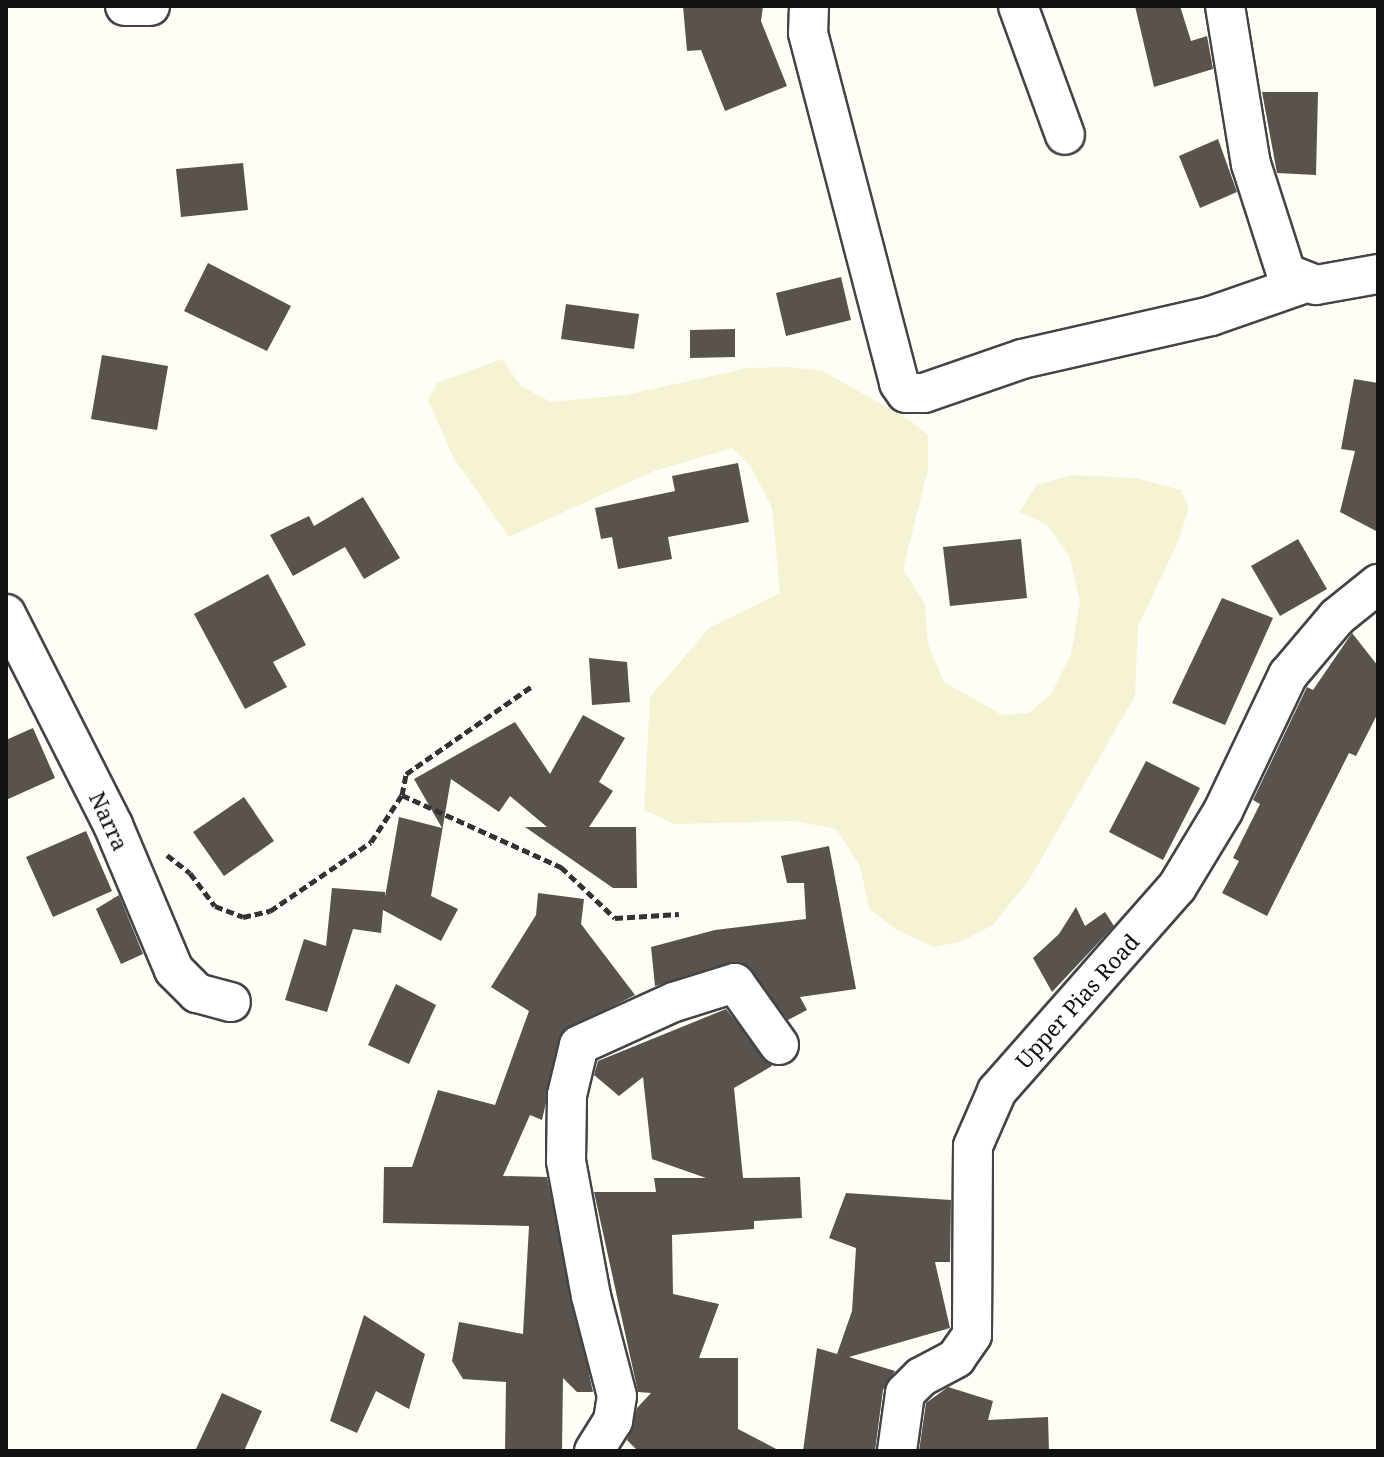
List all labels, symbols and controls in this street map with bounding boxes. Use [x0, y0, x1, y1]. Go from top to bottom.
street label: Narra [84, 787, 134, 855]
street label: Upper Pias Road [1010, 928, 1144, 1074]

